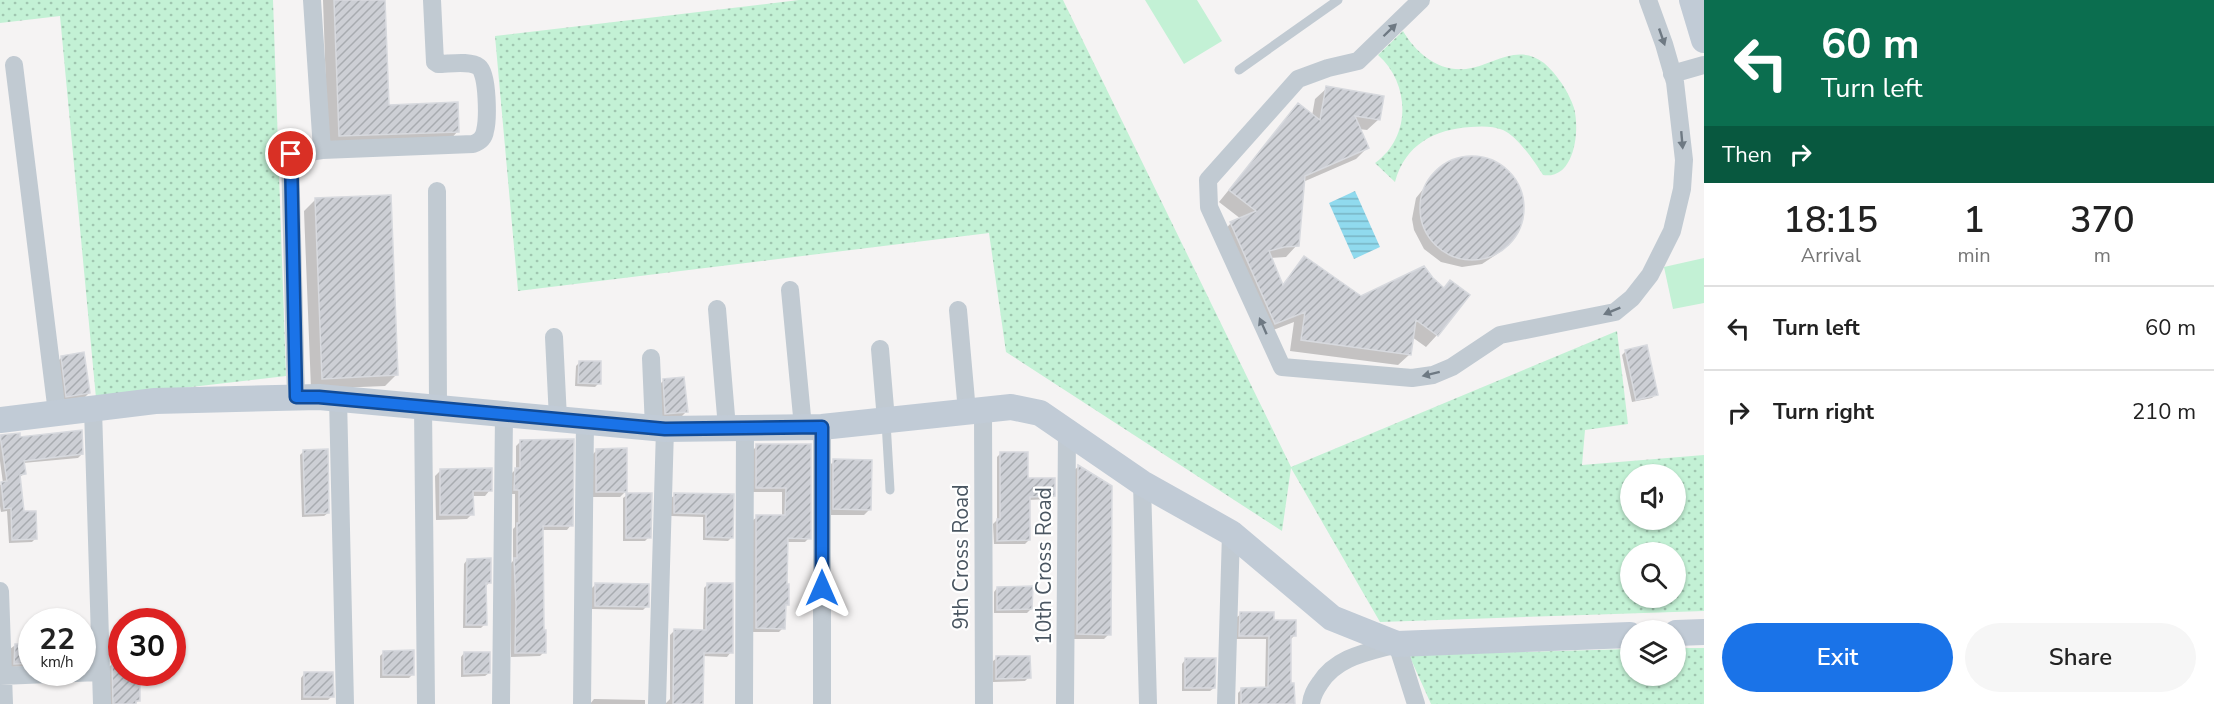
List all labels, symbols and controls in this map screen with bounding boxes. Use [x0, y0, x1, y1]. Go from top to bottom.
text: 60 m [1821, 16, 1920, 73]
one-way arrow [1382, 24, 1396, 38]
icon: left [1722, 24, 1800, 102]
one-way arrow [1657, 28, 1667, 46]
text: Turn left [1821, 70, 1922, 107]
pin [265, 128, 316, 179]
one-way arrow [1677, 131, 1687, 150]
icon: arrive [274, 137, 307, 170]
icon: right [1784, 138, 1817, 171]
text: Then [1722, 140, 1772, 170]
text: 18:15 [1783, 196, 1878, 245]
text: 1 [1963, 196, 1985, 245]
text: 370 [2070, 196, 2135, 245]
text: Arrival [1801, 242, 1861, 269]
text: min [1958, 242, 1991, 269]
text: m [2094, 242, 2111, 269]
one-way arrow [1602, 306, 1620, 316]
icon: left [1722, 312, 1755, 345]
text: Turn left [1773, 313, 1860, 343]
text: 60 m [2145, 313, 2196, 343]
one-way arrow [1259, 318, 1268, 335]
one-way arrow [1421, 370, 1440, 379]
icon: right [1722, 396, 1755, 429]
text: Turn right [1773, 397, 1874, 427]
text: 210 m [2132, 397, 2196, 427]
map controls [1620, 464, 1686, 686]
button: sound [1620, 464, 1686, 530]
street label: 9th Cross Road [947, 485, 975, 629]
street label: 10th Cross Road [1030, 487, 1058, 645]
button: search [1620, 542, 1686, 608]
position arrow [790, 556, 854, 620]
speed limit sign: 30 [108, 608, 186, 686]
text: 22 [39, 619, 75, 660]
button: layers [1620, 620, 1686, 686]
button: Exit [1722, 623, 1953, 692]
button: Share [1965, 623, 2196, 692]
text: km/h [40, 652, 74, 672]

